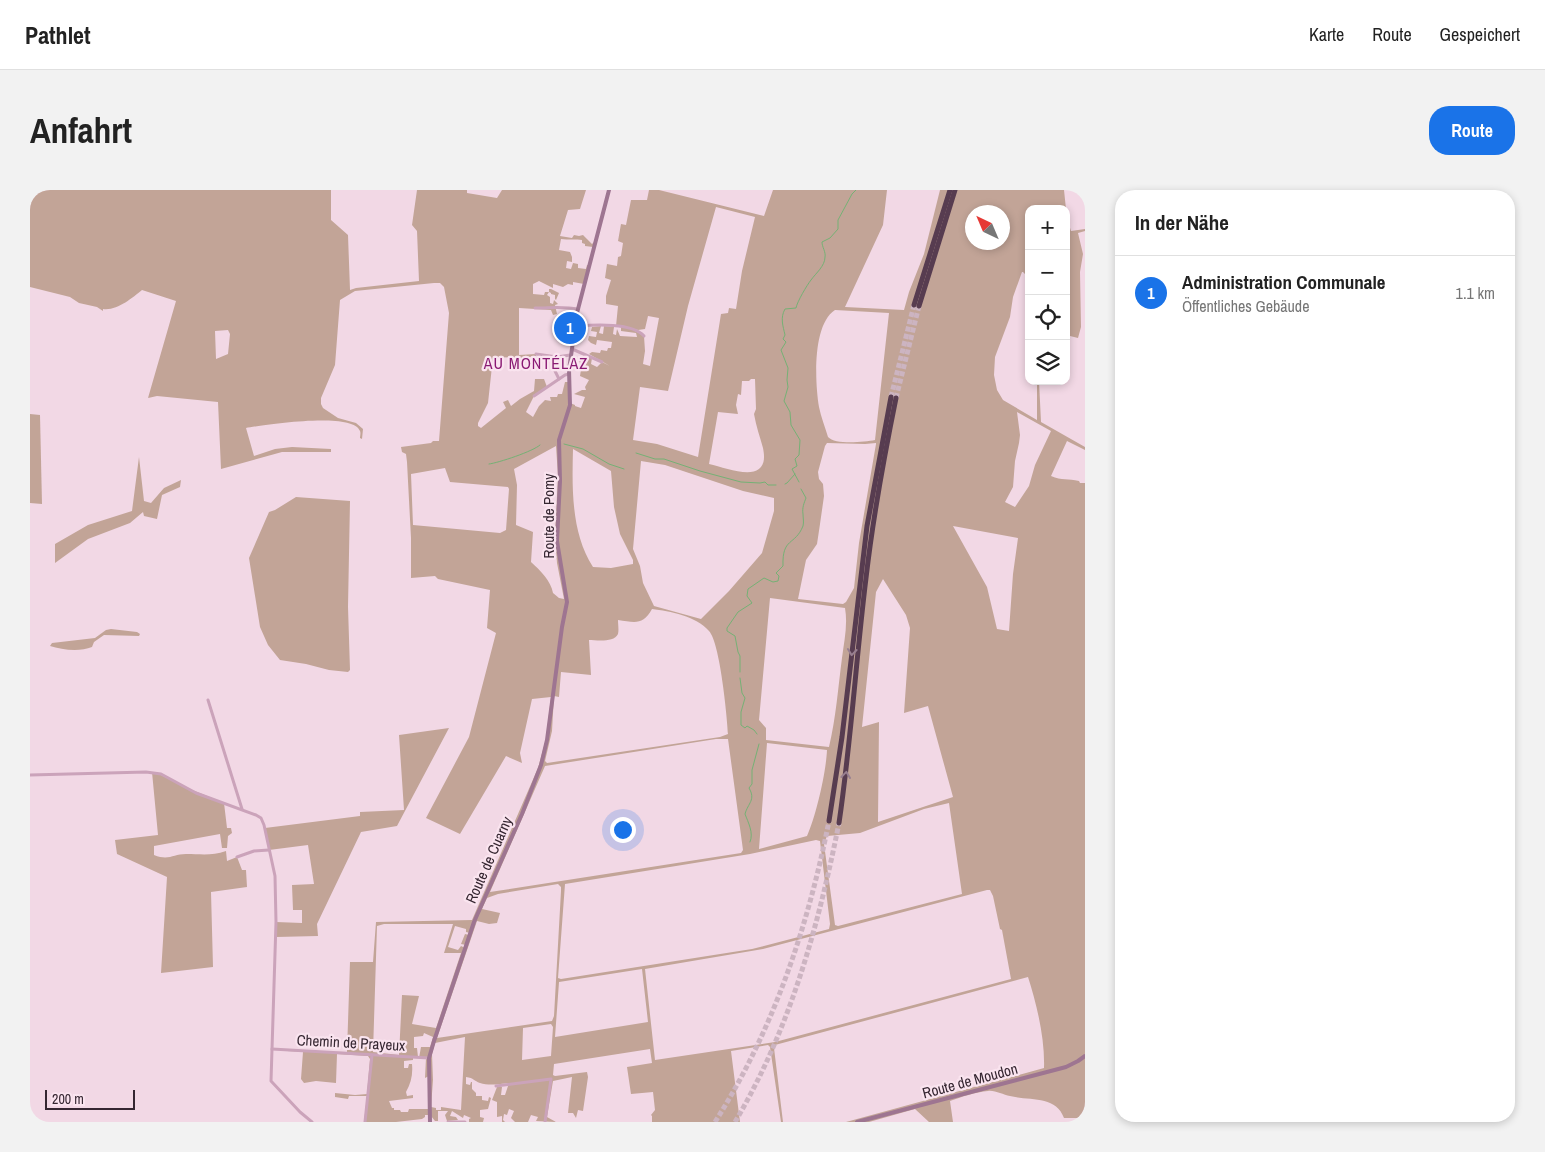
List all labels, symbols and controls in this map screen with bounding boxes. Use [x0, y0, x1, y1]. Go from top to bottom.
text: Pathlet [25, 19, 91, 51]
text: Karte [1309, 22, 1344, 47]
text: Route [1372, 22, 1412, 47]
text: Gespeichert [1440, 22, 1520, 47]
button: Route [1429, 106, 1515, 155]
text: Anfahrt [30, 107, 132, 154]
north arrow [965, 205, 1010, 250]
map controls [1025, 205, 1070, 385]
button: + [1025, 205, 1070, 250]
text: In der Nähe [1135, 208, 1229, 237]
button: − [1025, 250, 1070, 295]
text: Administration Communale [1182, 269, 1385, 295]
text: 1 [1147, 282, 1155, 304]
text: 1.1 km [1456, 282, 1495, 304]
button: locate [1025, 295, 1070, 340]
text: Öffentliches Gebäude [1182, 295, 1309, 317]
pin: 1 [554, 309, 586, 347]
button: layers [1025, 340, 1070, 385]
district label: AU MONTÉLAZ [483, 352, 588, 374]
street label: Route de Pomy [538, 473, 559, 558]
one-way arrow [847, 648, 858, 656]
one-way arrow [840, 770, 851, 778]
street label: Route de Cuarny [460, 812, 517, 907]
your location [610, 817, 636, 843]
street label: Chemin de Prayeux [296, 1029, 407, 1056]
street label: Route de Moudon [920, 1058, 1020, 1103]
scale bar [45, 1087, 135, 1110]
text: 200 m [52, 1090, 84, 1108]

